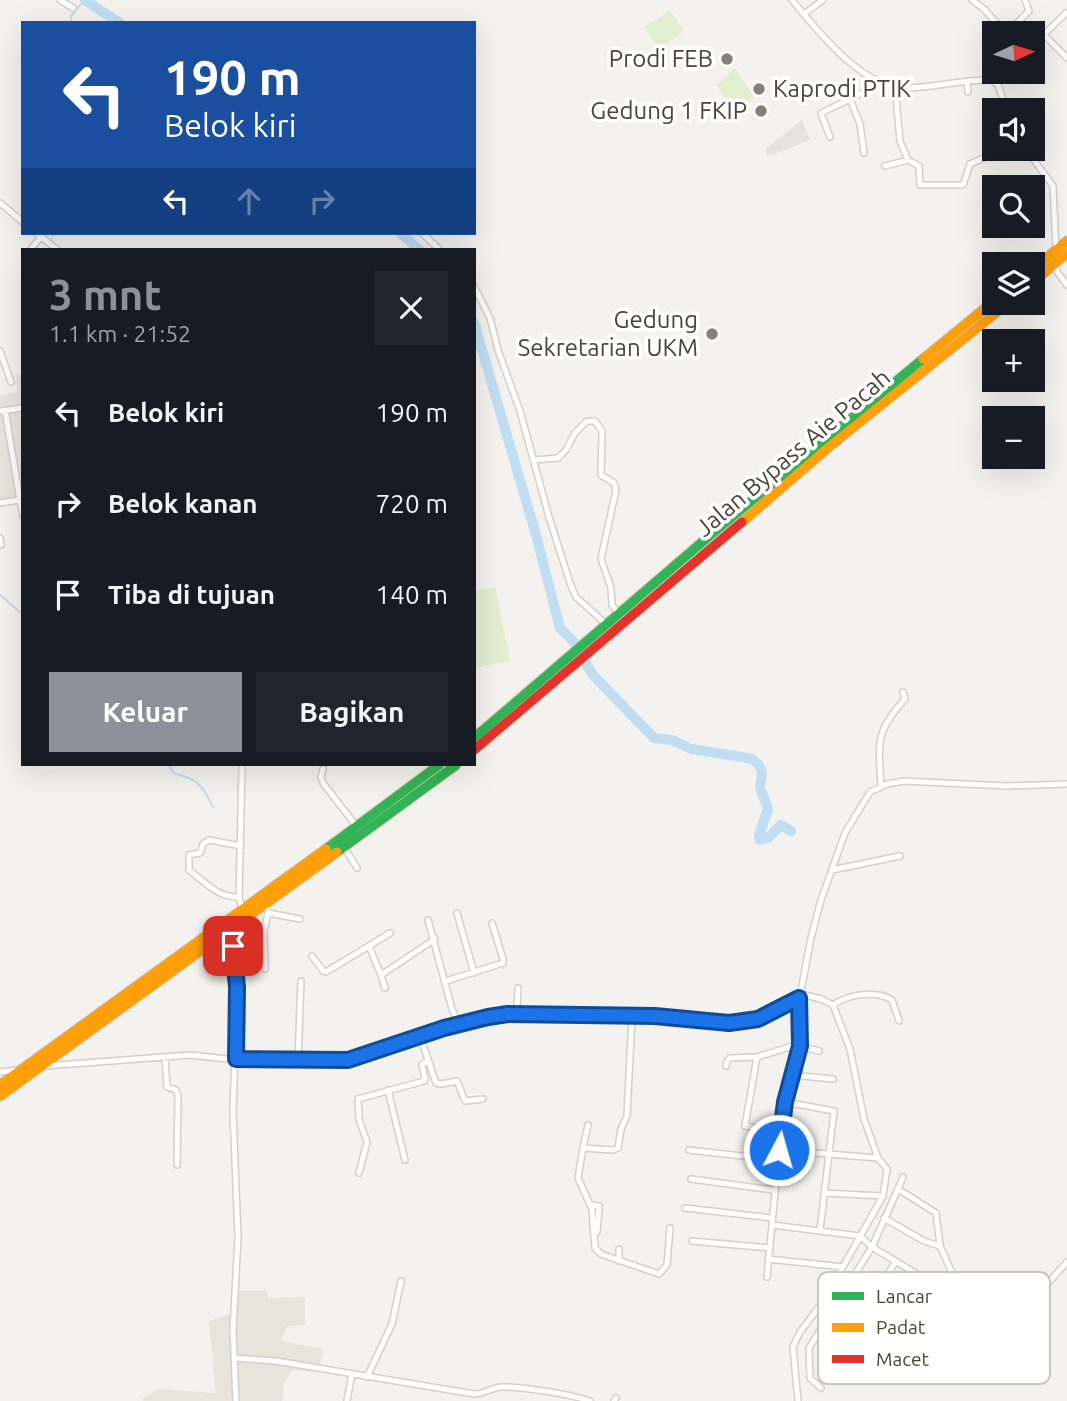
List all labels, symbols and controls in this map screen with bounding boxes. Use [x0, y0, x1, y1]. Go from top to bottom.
north arrow [982, 21, 1045, 84]
map controls [982, 21, 1045, 469]
place label: Prodi FEB [609, 45, 713, 72]
icon: left [49, 49, 140, 140]
text: 190 m [164, 49, 301, 104]
marker: Prodi FEB [719, 51, 735, 67]
place label: Kaprodi PTIK [773, 75, 911, 102]
marker: Kaprodi PTIK [751, 81, 767, 97]
place label: Gedung 1 FKIP [590, 97, 747, 124]
button: sound [982, 98, 1045, 161]
marker: Gedung 1 FKIP [753, 103, 769, 119]
text: Belok kiri [164, 107, 296, 143]
button: search [982, 175, 1045, 238]
icon: left [157, 182, 195, 220]
icon: ahead [230, 182, 268, 220]
icon: right [303, 182, 341, 220]
button: layers [982, 252, 1045, 315]
text: 3 mnt [49, 271, 162, 318]
button: close [374, 271, 448, 345]
place label: Gedung Sekretarian UKM [518, 306, 698, 361]
text: 1.1 km · 21:52 [49, 321, 191, 346]
marker: Gedung Sekretarian UKM [704, 326, 720, 342]
button: + [982, 329, 1045, 392]
street label: Jalan Bypass Aie Pacah [690, 363, 895, 542]
icon: left [49, 394, 87, 432]
text: Belok kiri [108, 398, 224, 427]
text: 190 m [376, 398, 448, 427]
button: − [982, 406, 1045, 469]
icon: right [49, 485, 87, 523]
text: Belok kanan [108, 489, 258, 518]
text: 720 m [376, 489, 448, 518]
icon: arrive [49, 576, 87, 614]
text: Tiba di tujuan [108, 580, 275, 609]
text: 140 m [376, 580, 448, 609]
button: Keluar [49, 672, 242, 752]
button: Bagikan [256, 672, 448, 752]
pin [203, 916, 263, 976]
icon: arrive [214, 927, 252, 965]
position arrow [742, 1113, 816, 1187]
legend [818, 1272, 1050, 1384]
text: Lancar [876, 1285, 932, 1307]
text: Padat [876, 1316, 926, 1338]
text: Macet [876, 1348, 930, 1370]

